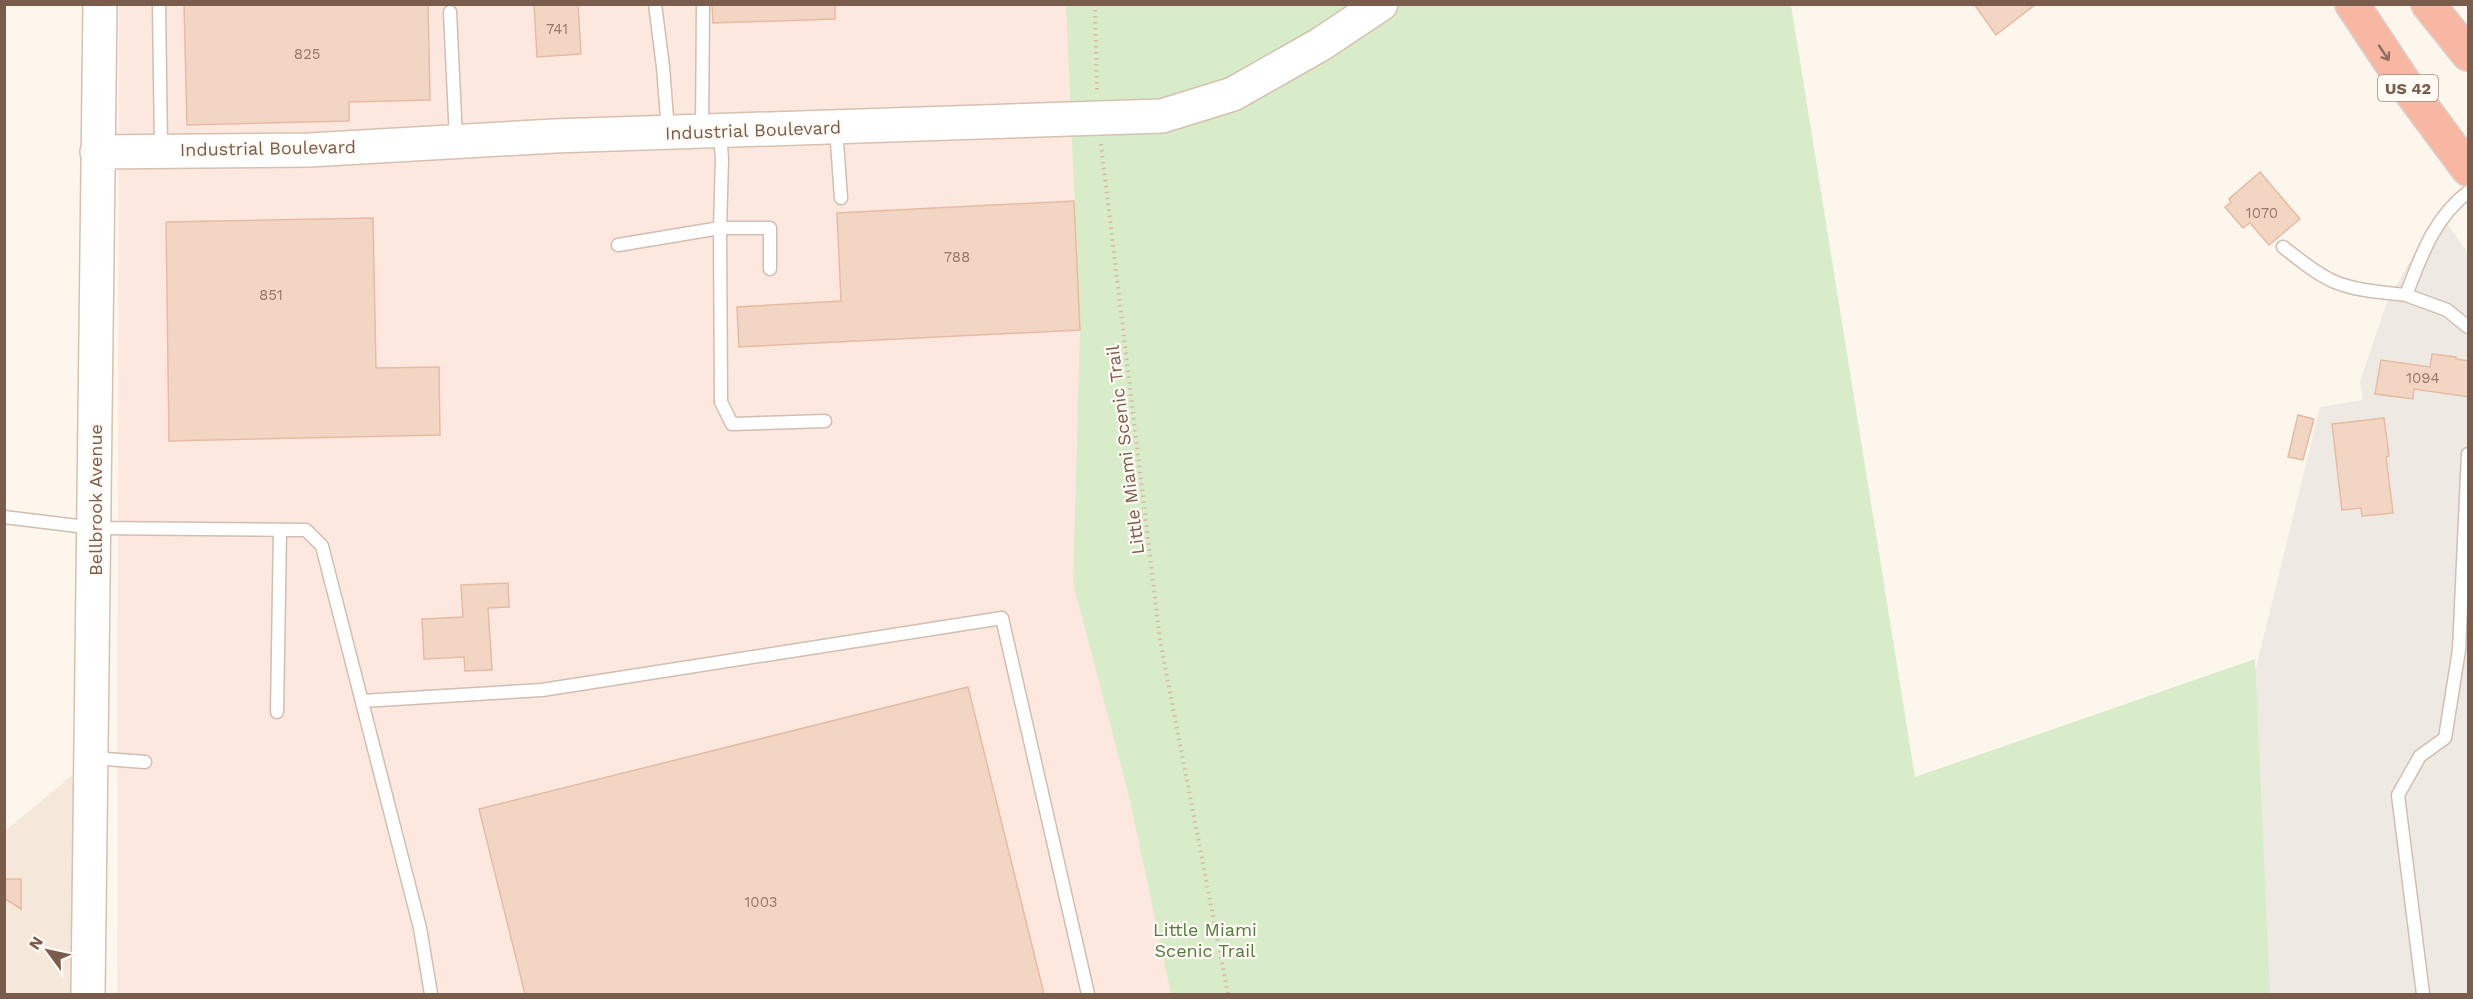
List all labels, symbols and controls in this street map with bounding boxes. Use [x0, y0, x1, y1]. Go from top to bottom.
house number: 741 [546, 20, 568, 38]
one-way arrow [2378, 44, 2390, 61]
house number: 825 [294, 45, 320, 63]
road number: US 42 [2378, 75, 2438, 101]
street label: Industrial Boulevard [665, 116, 841, 144]
street label: Industrial Boulevard [180, 136, 356, 160]
house number: 1070 [2246, 204, 2278, 222]
house number: 788 [944, 248, 970, 266]
house number: 851 [259, 286, 283, 304]
street label: Little Miami Scenic Trail [1102, 344, 1148, 556]
house number: 1094 [2406, 369, 2440, 387]
street label: Bellbrook Avenue [85, 424, 106, 576]
house number: 1003 [745, 893, 777, 911]
park label: Little Miami Scenic Trail [1153, 919, 1257, 961]
north arrow [18, 921, 78, 981]
text: N [25, 933, 47, 953]

